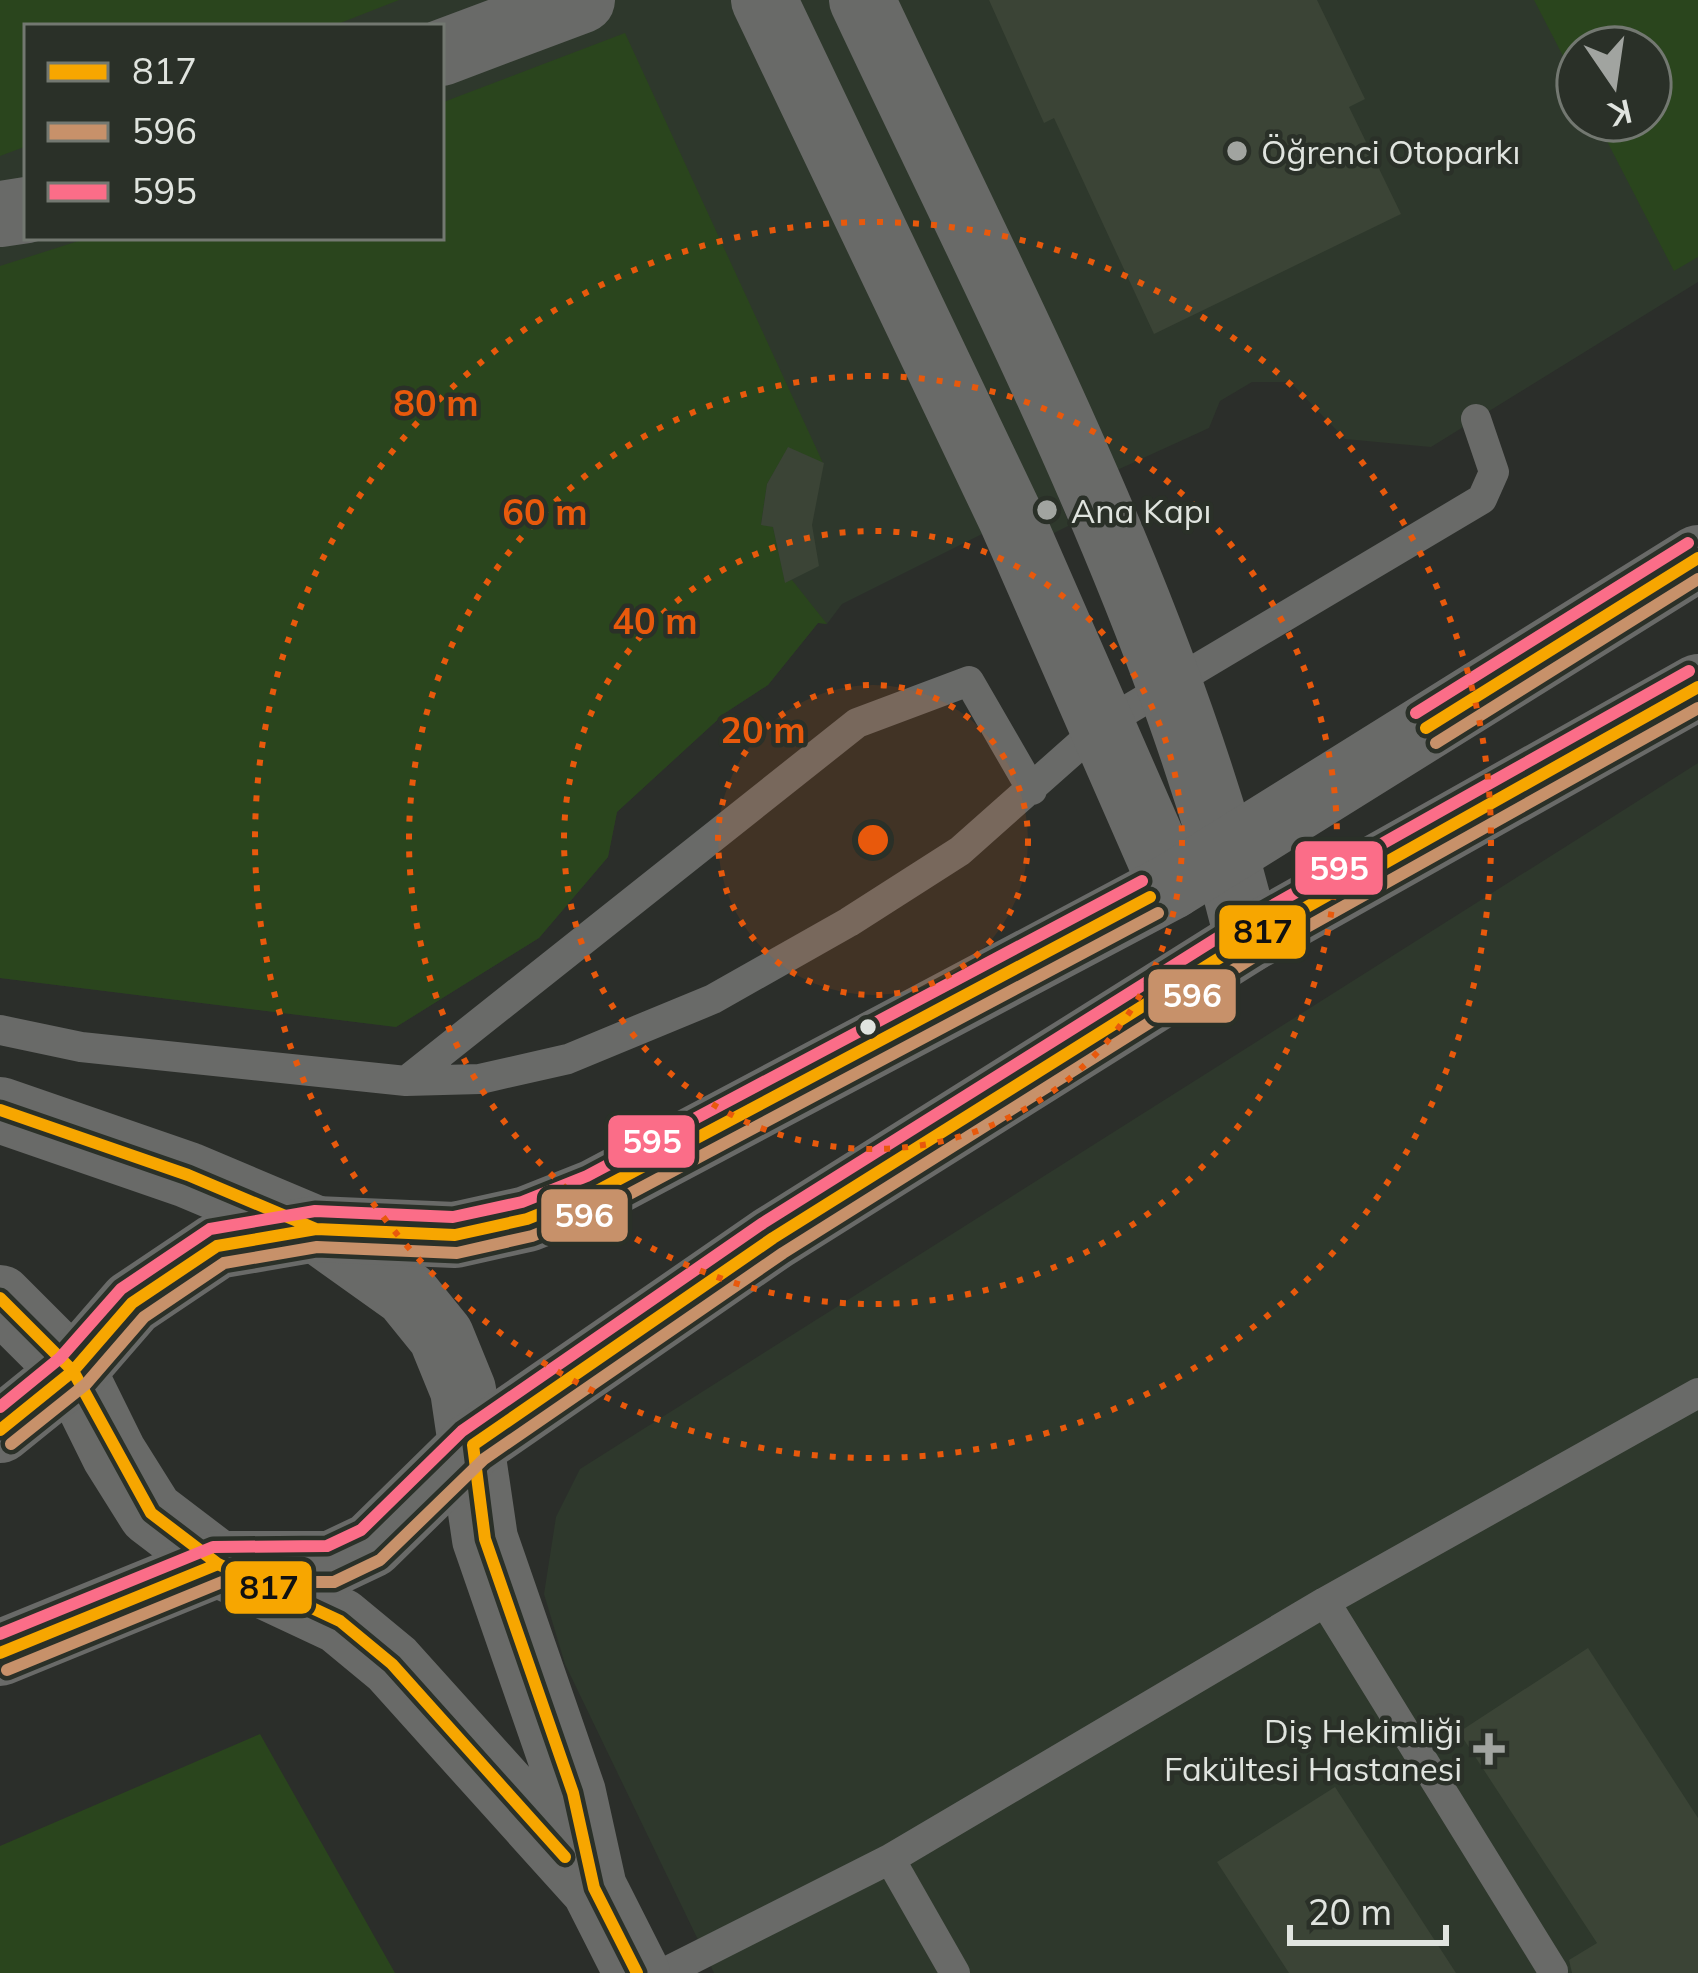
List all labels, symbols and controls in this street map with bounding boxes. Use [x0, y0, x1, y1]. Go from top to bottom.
legend [24, 24, 444, 240]
north arrow [1554, 24, 1674, 144]
text: 817 [132, 48, 197, 93]
text: K [1605, 91, 1636, 136]
text: 596 [132, 108, 197, 153]
place label: Öğrenci Otoparkı [1261, 131, 1520, 172]
marker: Öğrenci Otoparkı [1224, 138, 1250, 164]
text: 595 [132, 168, 197, 213]
text: 80 m [393, 380, 479, 425]
text: 60 m [502, 489, 588, 534]
place label: Ana Kapı [1071, 490, 1211, 531]
marker: Ana Kapı [1034, 497, 1060, 523]
text: 40 m [612, 598, 698, 643]
text: 20 m [720, 707, 806, 752]
centre of rings [852, 819, 894, 861]
line badge: 595 [1293, 839, 1385, 897]
text: 595 [1309, 847, 1369, 888]
line badge: 817 [1217, 903, 1308, 961]
text: 817 [1233, 910, 1293, 951]
line badge: 596 [1146, 967, 1238, 1025]
text: 596 [1162, 974, 1222, 1015]
unlabelled marker [857, 1016, 879, 1038]
line badge: 595 [606, 1113, 697, 1170]
text: 595 [622, 1120, 682, 1161]
line badge: 596 [539, 1187, 630, 1244]
text: 596 [554, 1194, 614, 1235]
line badge: 817 [223, 1559, 314, 1616]
text: 817 [239, 1566, 299, 1607]
place label: Diş Hekimliği Fakültesi Hastanesi [1164, 1710, 1462, 1789]
marker: Diş Hekimliği Fakültesi Hastanesi [1473, 1733, 1505, 1765]
scale bar [1290, 1871, 1446, 1945]
text: 20 m [1308, 1889, 1392, 1934]

